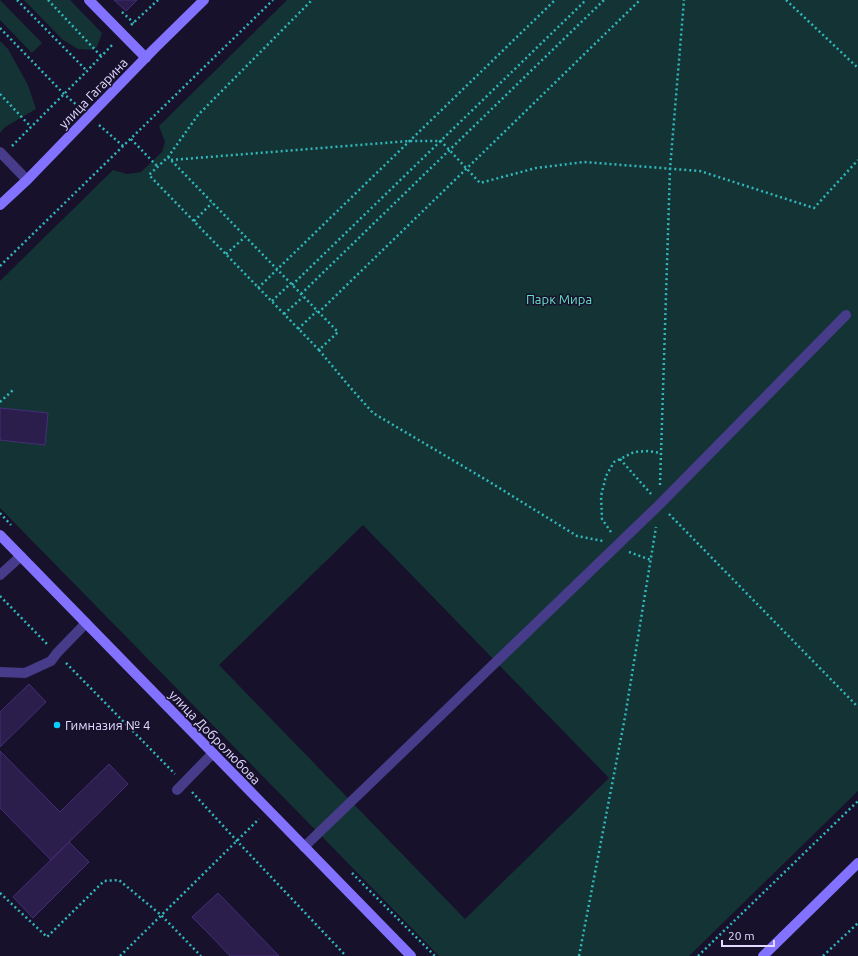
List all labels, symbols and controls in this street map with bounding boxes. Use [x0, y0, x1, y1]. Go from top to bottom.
street label: улица Гагарина [56, 55, 130, 131]
park label: Парк Мира [526, 292, 592, 306]
street label: улица Добролюбова [167, 687, 263, 787]
place label: Гимназия № 4 [65, 718, 150, 732]
marker: Гимназия № 4 [52, 720, 62, 730]
scale bar [722, 922, 774, 948]
text: 20 m [728, 929, 755, 942]

